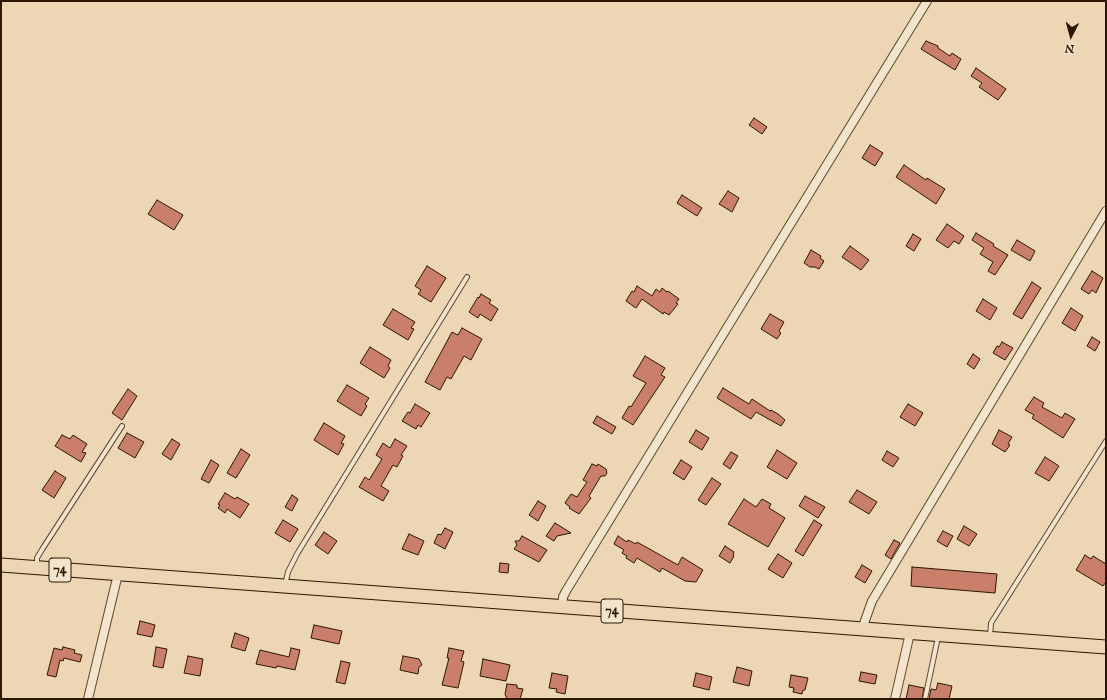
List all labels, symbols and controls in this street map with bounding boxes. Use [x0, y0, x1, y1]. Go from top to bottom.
north arrow [1051, 16, 1091, 56]
text: N [1064, 40, 1075, 55]
road number: 74 [49, 558, 71, 582]
road number: 74 [601, 599, 623, 623]

